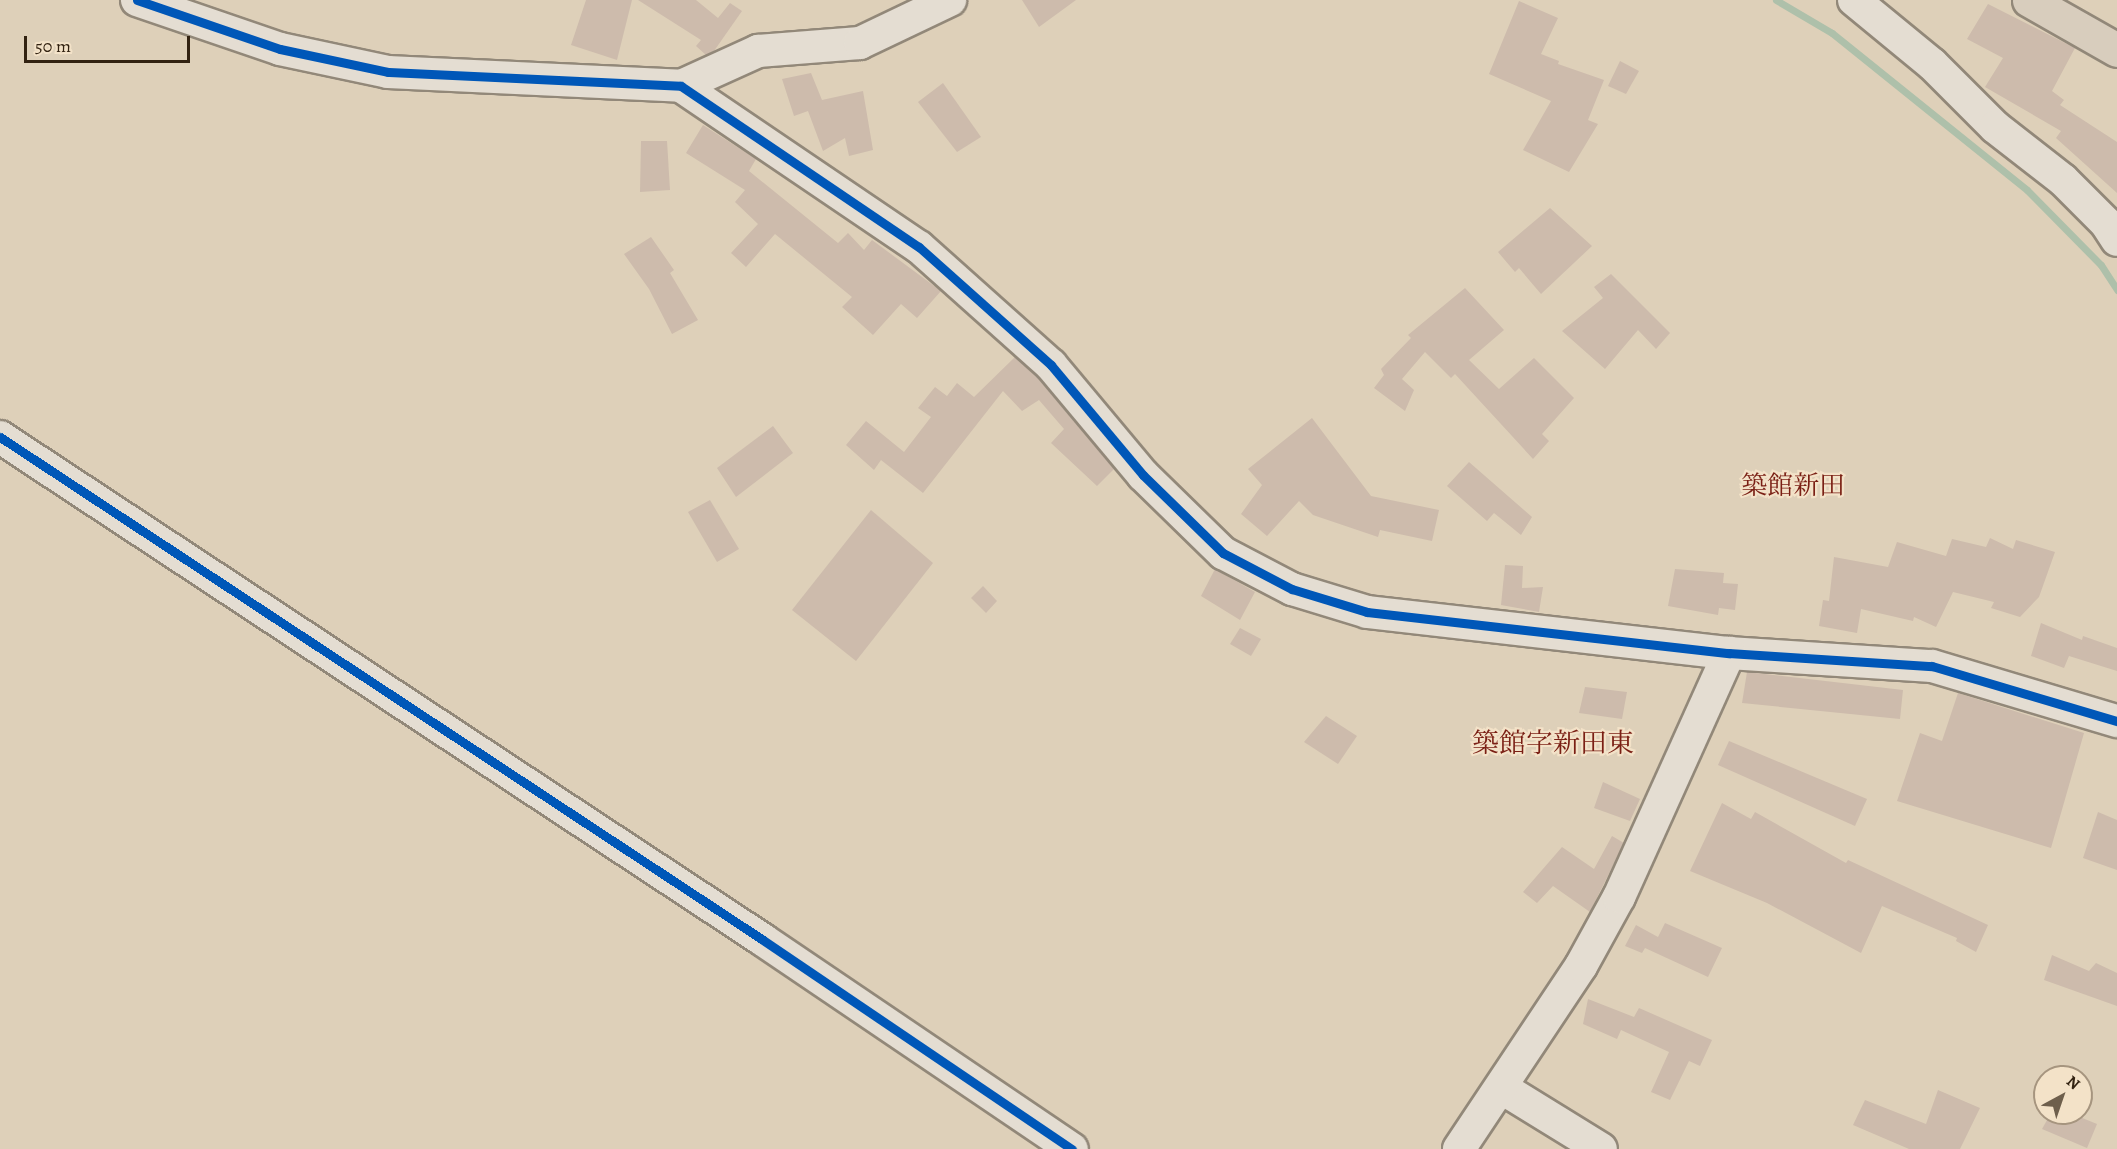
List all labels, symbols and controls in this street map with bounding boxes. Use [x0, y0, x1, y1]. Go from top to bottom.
scale bar [27, 24, 194, 62]
text: 50 m [35, 34, 71, 58]
district label: 築館新田 [1741, 470, 1845, 502]
district label: 築館字新田東 [1472, 728, 1634, 760]
north arrow [2033, 1065, 2093, 1125]
text: N [2062, 1071, 2085, 1095]

